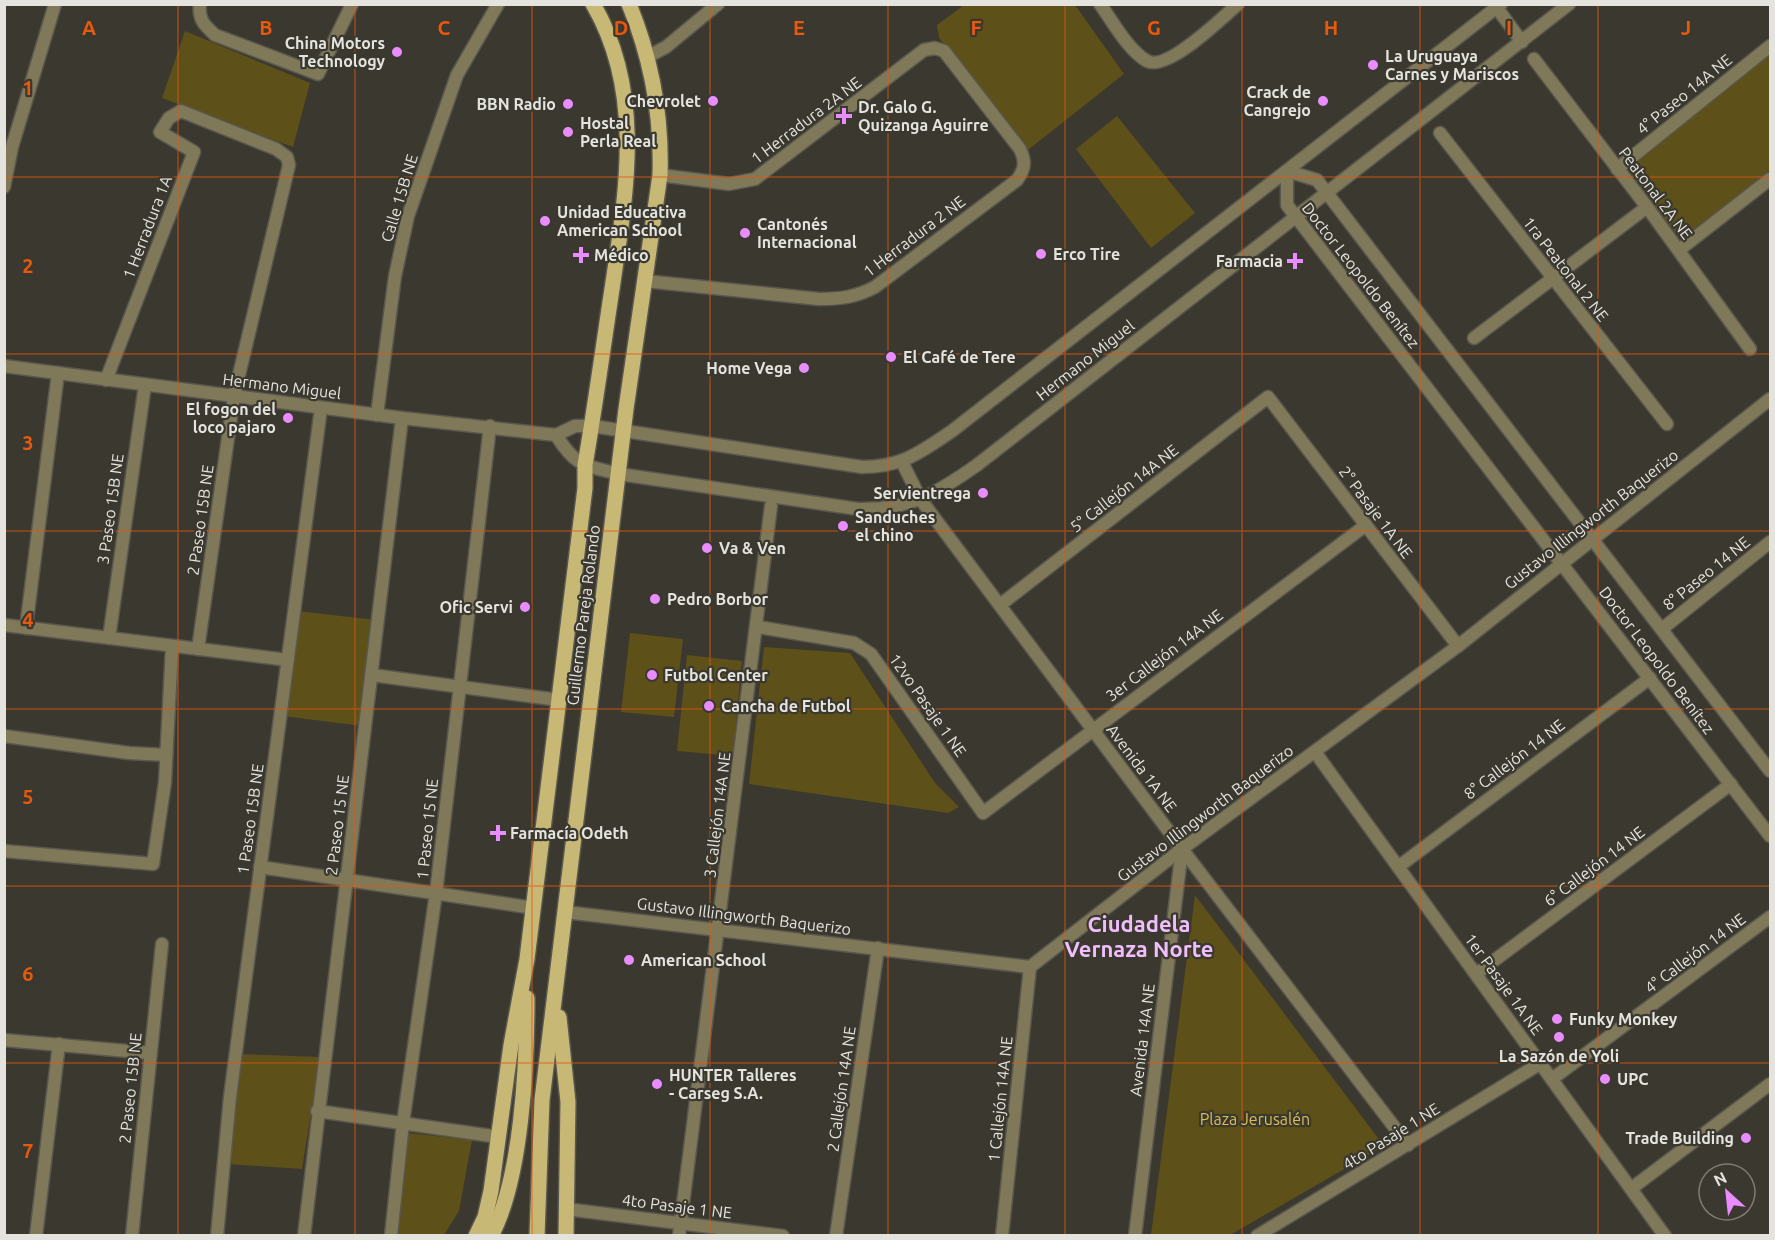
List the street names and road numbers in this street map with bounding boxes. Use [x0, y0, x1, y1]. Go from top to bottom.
street label: 4° Paseo 14A NE [1633, 50, 1735, 138]
street label: 1 Herradura 2A NE [747, 73, 865, 167]
street label: Peatonal 2A NE [1616, 143, 1696, 243]
street label: Calle 15B NE [377, 152, 421, 244]
street label: 1 Herradura 1A [119, 172, 175, 281]
street label: 1 Herradura 2 NE [860, 192, 968, 280]
street label: Doctor Leopoldo Benítez [1299, 199, 1423, 351]
street label: 1ra Peatonal 2 NE [1520, 213, 1612, 325]
street label: Hermano Miguel [1032, 316, 1138, 404]
street label: Hermano Miguel [222, 370, 342, 402]
street label: 5° Callejón 14A NE [1067, 440, 1181, 536]
street label: Gustavo Illingworth Baquerizo [1500, 445, 1682, 593]
street label: 3 Paseo 15B NE [93, 453, 127, 565]
street label: 2° Pasaje 1A NE [1336, 462, 1416, 562]
street label: 2 Paseo 15B NE [183, 464, 217, 576]
street label: Guillermo Pareja Rolando [563, 524, 603, 706]
street label: 8° Paseo 14 NE [1659, 533, 1753, 613]
street label: Doctor Leopoldo Benítez [1596, 583, 1718, 737]
street label: 3er Callejón 14A NE [1102, 605, 1226, 705]
street label: 12vo Pasaje 1 NE [886, 650, 970, 760]
street label: 8° Callejón 14 NE [1460, 715, 1568, 803]
street label: Avenida 1A NE [1103, 721, 1181, 815]
street label: Gustavo Illingworth Baquerizo [1113, 741, 1297, 885]
street label: 3 Callejón 14A NE [700, 751, 734, 879]
street label: 1 Paseo 15B NE [233, 763, 267, 875]
street label: 2 Paseo 15 NE [322, 774, 352, 876]
street label: 1 Paseo 15 NE [413, 778, 441, 880]
street label: 6° Callejón 14 NE [1540, 822, 1648, 910]
street label: Gustavo Illingworth Baquerizo [636, 894, 852, 938]
street label: 4° Callejón 14 NE [1641, 909, 1749, 997]
street label: 1er Pasaje 1A NE [1461, 930, 1547, 1038]
street label: Avenida 14A NE [1126, 983, 1158, 1097]
street label: 2 Callejón 14A NE [823, 1025, 859, 1153]
street label: 2 Paseo 15B NE [115, 1032, 145, 1144]
street label: 1 Callejón 14A NE [984, 1035, 1016, 1163]
street label: 4to Pasaje 1 NE [1339, 1099, 1443, 1173]
street label: 4to Pasaje 1 NE [621, 1190, 733, 1222]

